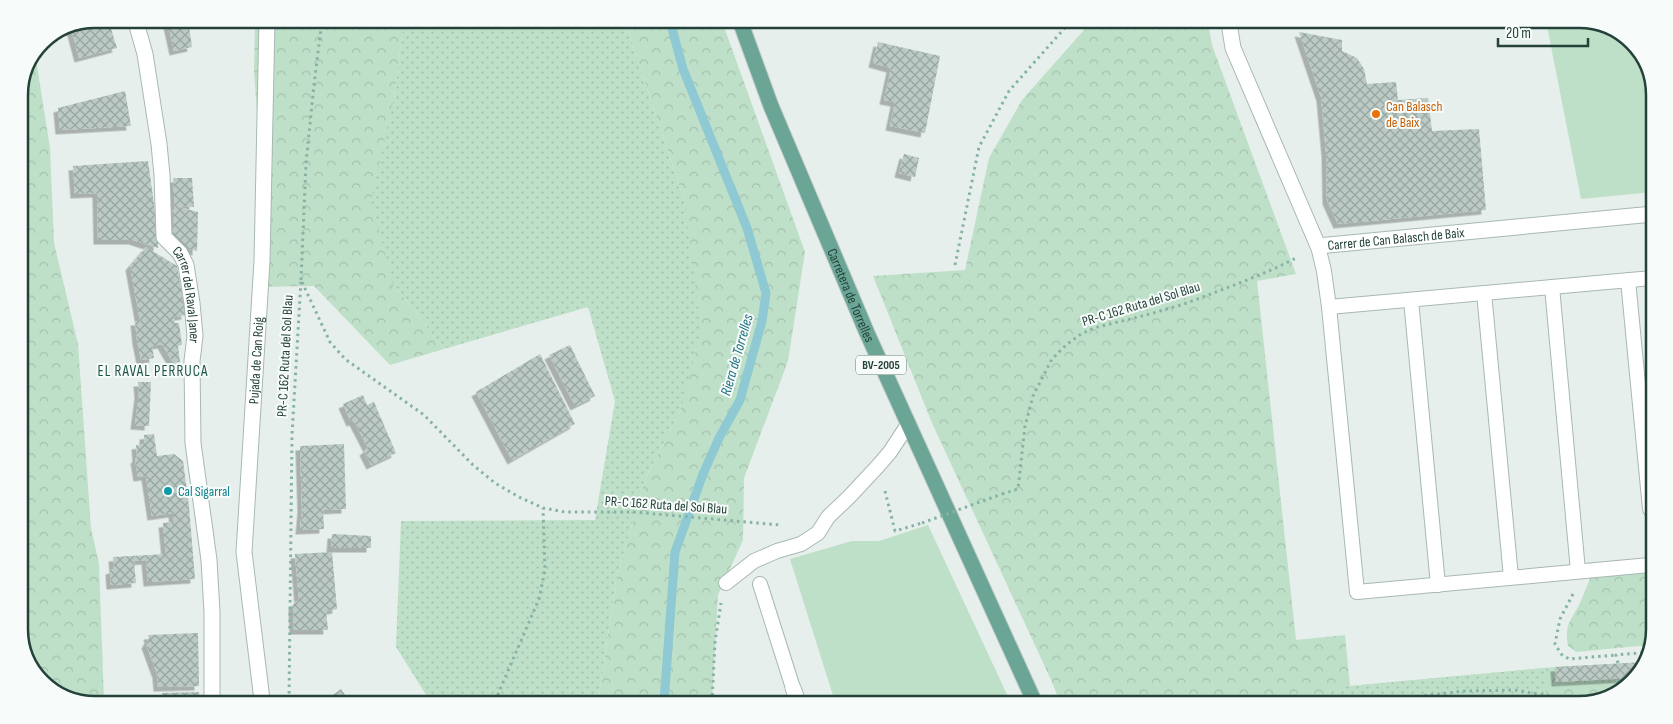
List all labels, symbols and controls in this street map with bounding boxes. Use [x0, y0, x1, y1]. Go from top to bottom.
scale bar [1498, 15, 1588, 47]
text: 20 m [1506, 24, 1531, 43]
place label: Can Balasch de Baix [1386, 98, 1442, 131]
marker: Can Balasch de Baix [1370, 108, 1382, 120]
street label: Carrer de Can Balasch de Baix [1327, 223, 1466, 254]
street label: Carrer del Raval Janer [169, 242, 204, 344]
street label: Carretera de Torrelles [824, 246, 879, 345]
street label: PR-C 162 Ruta del Sol Blau [1080, 278, 1202, 330]
street label: PR-C 162 Ruta del Sol Blau [273, 294, 297, 418]
water label: Riera de Torrelles [716, 311, 758, 398]
street label: Pujada de Can Roig [245, 316, 267, 405]
road number: BV-2005 [856, 356, 906, 374]
district label: EL RAVAL PERRUCA [98, 362, 209, 381]
place label: Cal Sigarral [178, 483, 230, 500]
marker: Cal Sigarral [162, 485, 174, 497]
street label: PR-C 162 Ruta del Sol Blau [604, 492, 728, 518]

